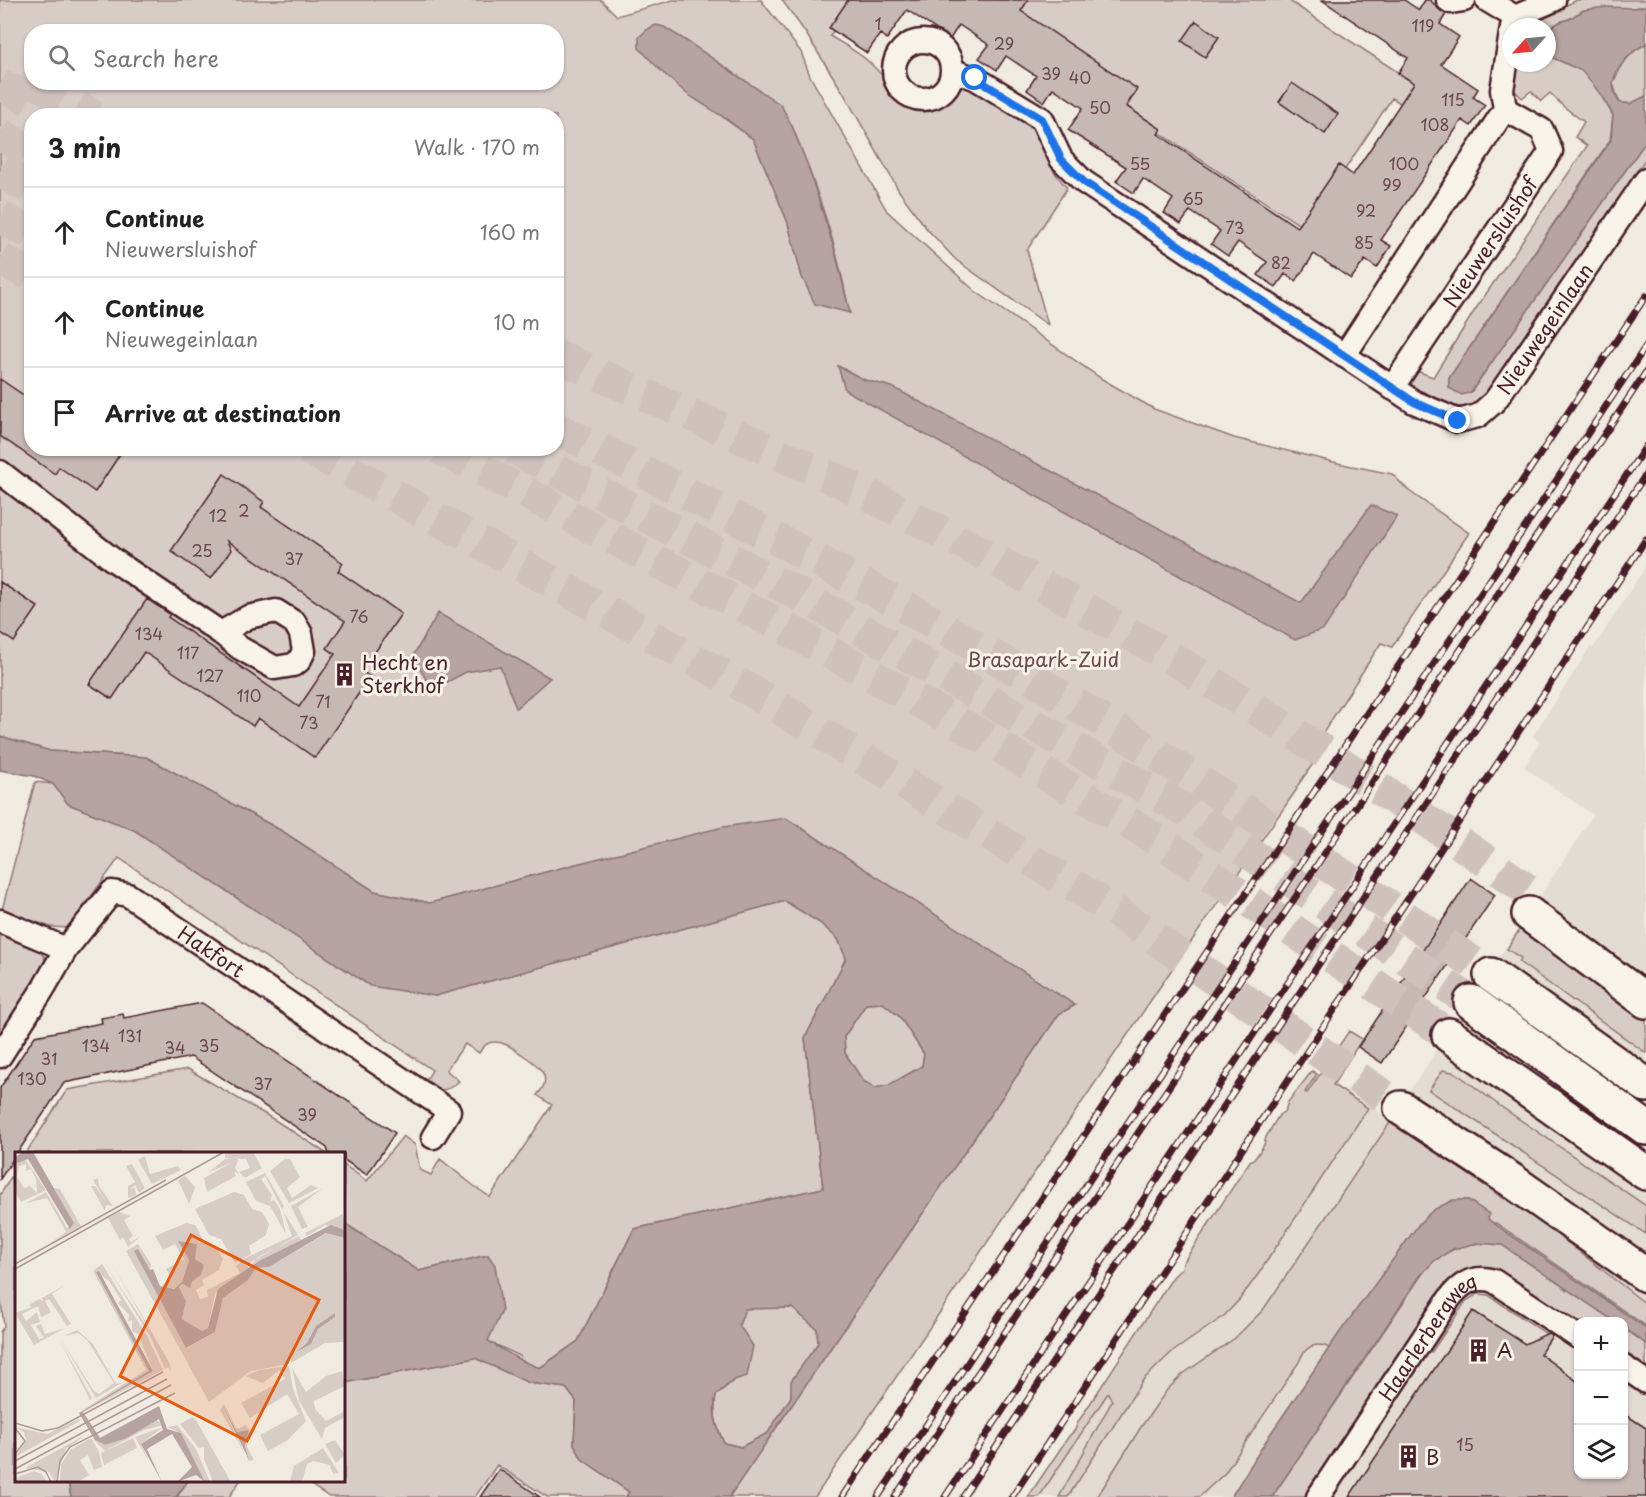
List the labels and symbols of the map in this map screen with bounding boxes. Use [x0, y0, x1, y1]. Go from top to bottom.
house number: 1 [874, 11, 882, 35]
house number: 119 [1412, 13, 1434, 37]
north arrow [1502, 18, 1556, 72]
house number: 29 [994, 31, 1014, 55]
house number: 39 [1041, 61, 1061, 85]
route start [961, 64, 987, 90]
house number: 40 [1069, 65, 1091, 89]
house number: 115 [1441, 87, 1465, 111]
house number: 50 [1089, 95, 1111, 119]
house number: 108 [1421, 112, 1449, 136]
house number: 55 [1130, 151, 1150, 175]
house number: 100 [1389, 151, 1419, 175]
street label: Nieuwersluishof [1435, 169, 1545, 313]
house number: 99 [1382, 172, 1402, 196]
house number: 65 [1182, 186, 1204, 210]
house number: 92 [1356, 198, 1376, 222]
house number: 73 [1225, 215, 1245, 239]
house number: 85 [1354, 230, 1374, 254]
house number: 82 [1271, 250, 1291, 274]
street label: Nieuwegeinlaan [1489, 257, 1600, 400]
route end [1444, 407, 1470, 433]
house number: 2 [238, 498, 250, 522]
house number: 12 [209, 503, 227, 527]
house number: 25 [191, 538, 213, 562]
house number: 37 [285, 546, 304, 570]
house number: 76 [349, 604, 369, 628]
house number: 134 [135, 621, 163, 645]
house number: 117 [177, 640, 199, 664]
park label: Brasapark-Zuid [967, 644, 1119, 674]
place label: Hecht en Sterkhof [362, 647, 448, 700]
building icon: Hecht en Sterkhof [331, 661, 357, 687]
house number: 127 [196, 663, 224, 687]
house number: 110 [236, 683, 262, 707]
house number: 71 [316, 689, 331, 713]
house number: 73 [299, 710, 319, 734]
street label: Hakfort [172, 918, 251, 985]
house number: 131 [118, 1023, 142, 1047]
house number: 134 [82, 1033, 110, 1057]
house number: 35 [199, 1033, 219, 1057]
house number: 34 [164, 1035, 186, 1059]
house number: 31 [41, 1046, 57, 1070]
house number: 130 [17, 1066, 47, 1090]
house number: 37 [254, 1071, 273, 1095]
house number: 39 [297, 1102, 317, 1126]
inset map [15, 1152, 345, 1482]
street label: Haarlerbergweg [1371, 1265, 1481, 1406]
place label: A [1497, 1335, 1512, 1365]
building icon: A [1466, 1337, 1492, 1363]
house number: 15 [1456, 1432, 1474, 1456]
place label: B [1426, 1442, 1439, 1472]
building icon: B [1395, 1444, 1421, 1470]

